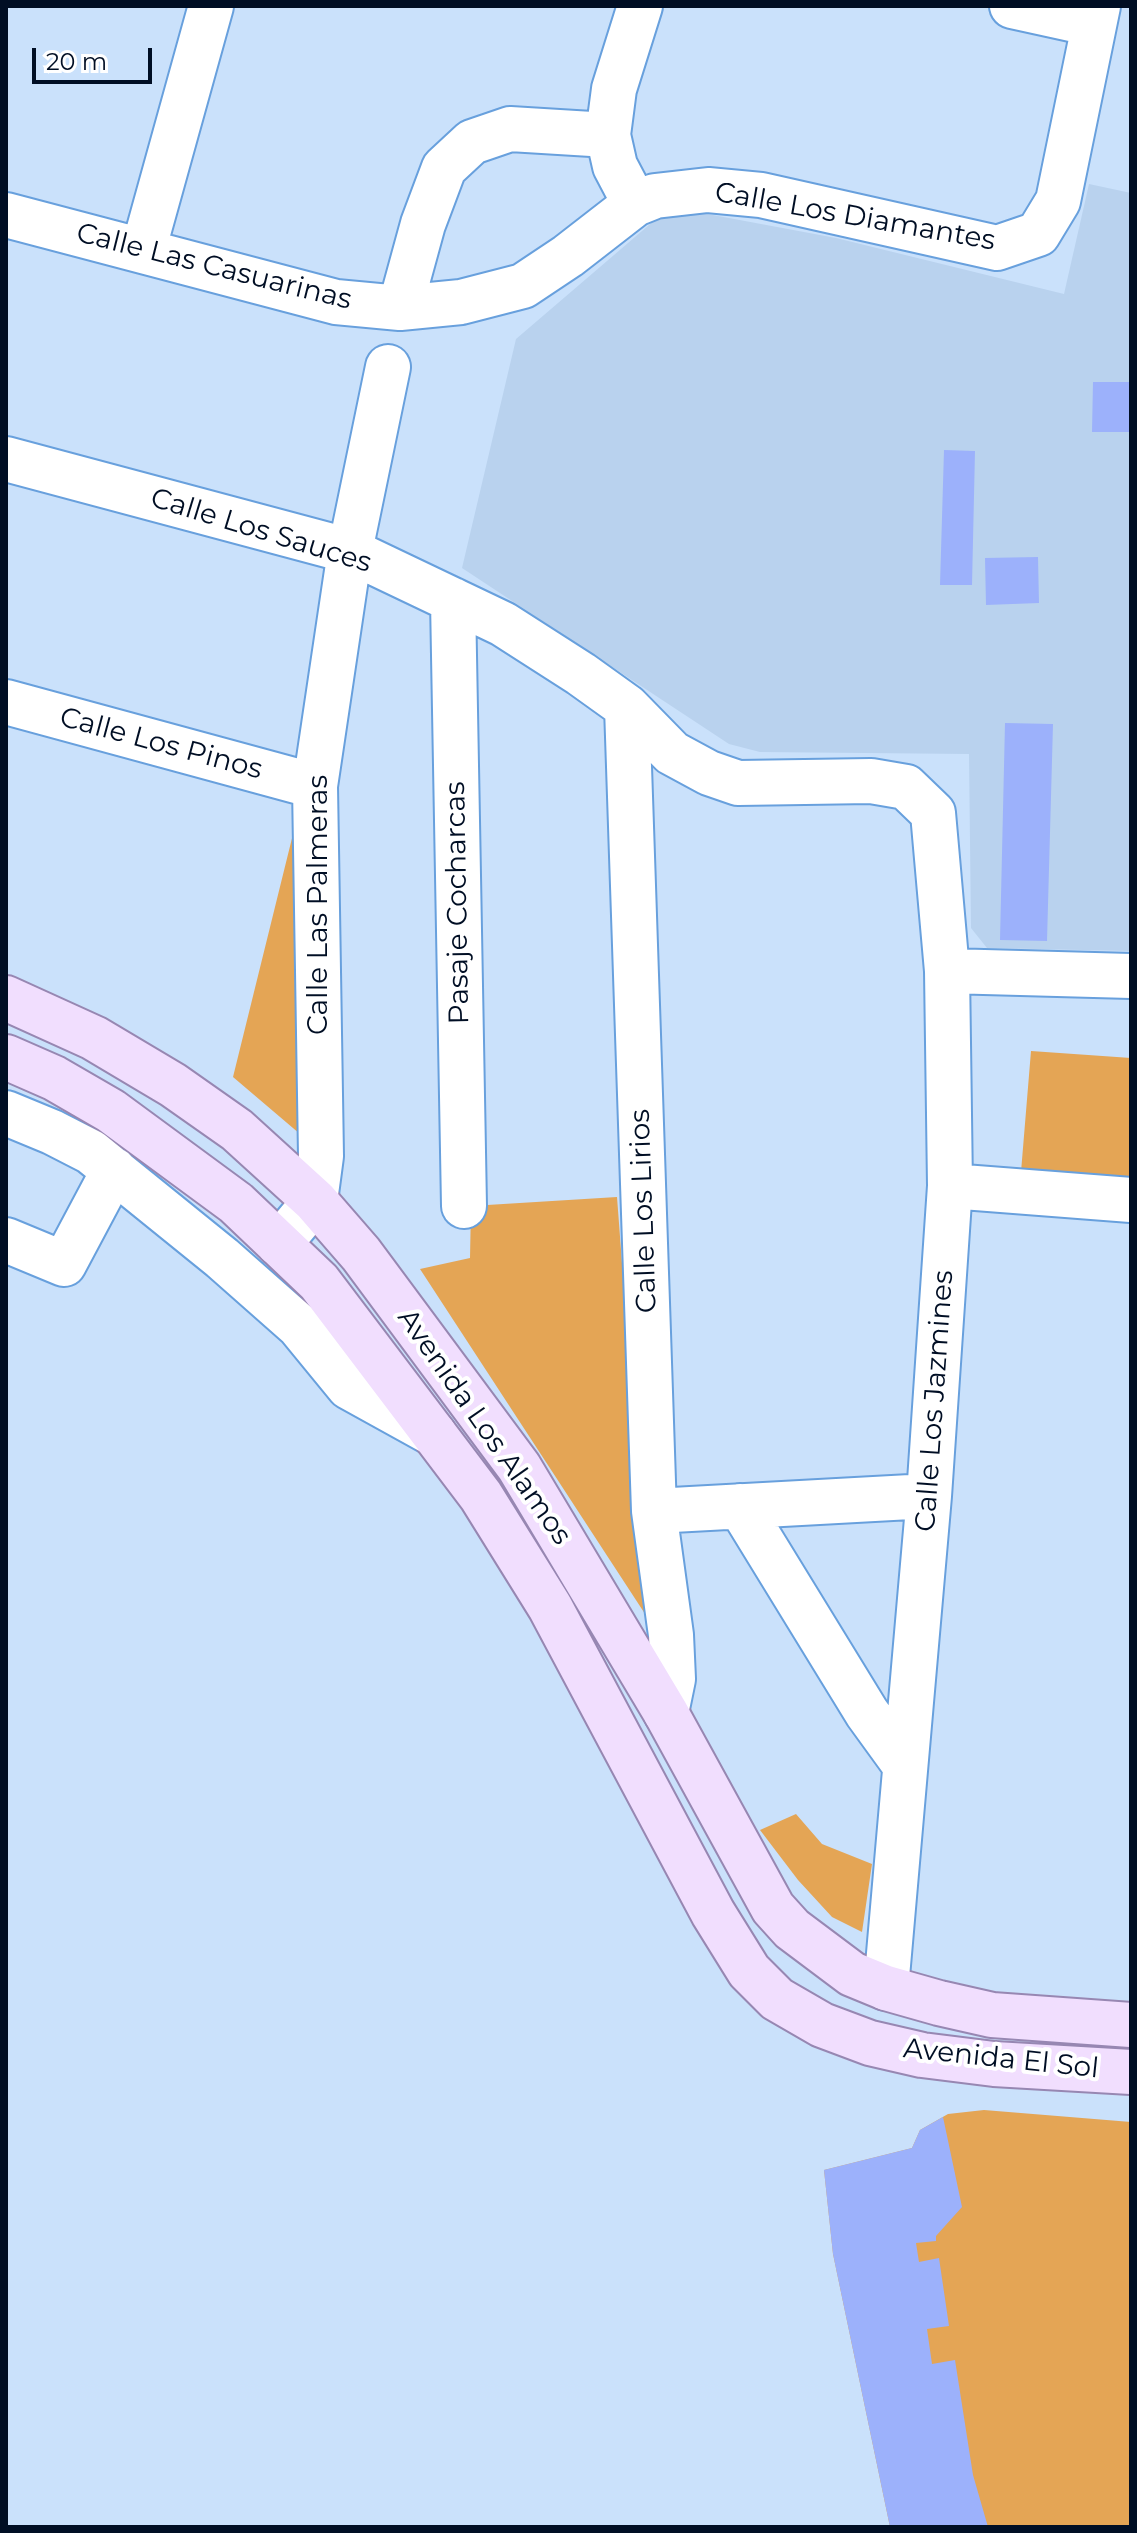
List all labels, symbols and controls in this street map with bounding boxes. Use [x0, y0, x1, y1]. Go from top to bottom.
scale bar [36, 32, 156, 82]
text: 20 m [46, 47, 107, 76]
street label: Calle Los Diamantes [712, 176, 998, 258]
street label: Calle Las Casuarinas [73, 217, 355, 317]
street label: Calle Los Sauces [147, 481, 375, 581]
street label: Calle Los Pinos [56, 701, 266, 787]
street label: Calle Las Palmeras [302, 775, 336, 1035]
street label: Pasaje Cocharcas [439, 781, 477, 1025]
street label: Calle Los Lirios [624, 1108, 664, 1314]
street label: Calle Los Jazmines [909, 1269, 961, 1533]
street label: Avenida Los Alamos [390, 1303, 578, 1551]
street label: Avenida El Sol [902, 2032, 1100, 2086]

